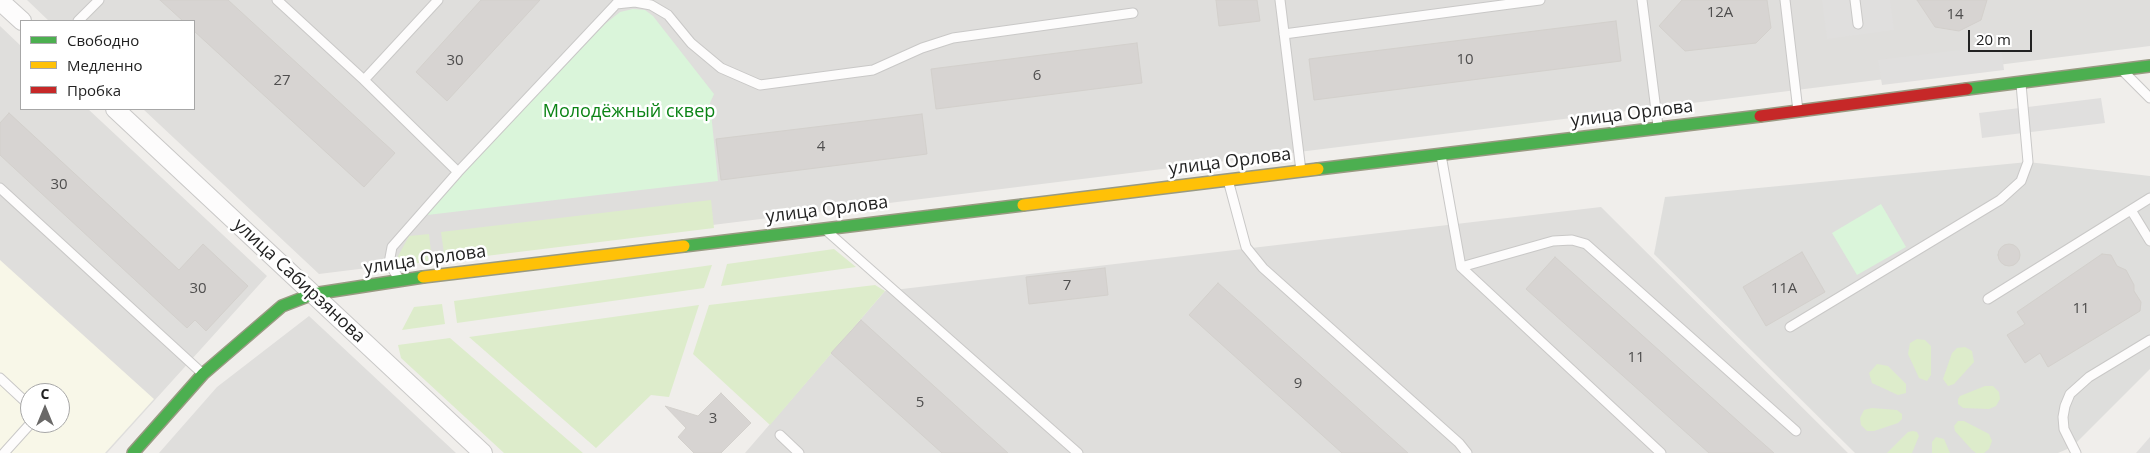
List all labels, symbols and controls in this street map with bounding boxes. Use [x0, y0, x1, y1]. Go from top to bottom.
house number: 12А [1707, 4, 1733, 22]
house number: 14 [1946, 6, 1964, 24]
legend [20, 20, 195, 110]
scale bar [1970, 20, 2034, 52]
text: 20 m [1976, 29, 2011, 49]
text: Свободно [67, 30, 139, 50]
house number: 10 [1456, 51, 1474, 69]
house number: 30 [446, 52, 464, 70]
text: Медленно [67, 55, 143, 75]
house number: 6 [1033, 67, 1041, 85]
house number: 27 [273, 72, 291, 90]
text: Пробка [67, 80, 121, 100]
street label: улица Орлова [1570, 96, 1694, 132]
park label: Молодёжный сквер [543, 101, 715, 123]
house number: 4 [817, 138, 825, 156]
street label: улица Орлова [1168, 144, 1292, 180]
house number: 30 [50, 176, 68, 194]
street label: улица Орлова [765, 192, 889, 228]
street label: улица Сабирзянова [229, 214, 369, 348]
street label: улица Орлова [363, 241, 487, 279]
house number: 7 [1063, 277, 1071, 295]
house number: 30 [189, 280, 207, 298]
house number: 11А [1771, 280, 1797, 298]
house number: 11 [2072, 300, 2090, 318]
house number: 11 [1627, 349, 1645, 367]
house number: 9 [1294, 375, 1302, 393]
north arrow [20, 383, 70, 433]
text: С [41, 384, 49, 403]
house number: 5 [916, 394, 924, 412]
house number: 3 [709, 410, 717, 428]

